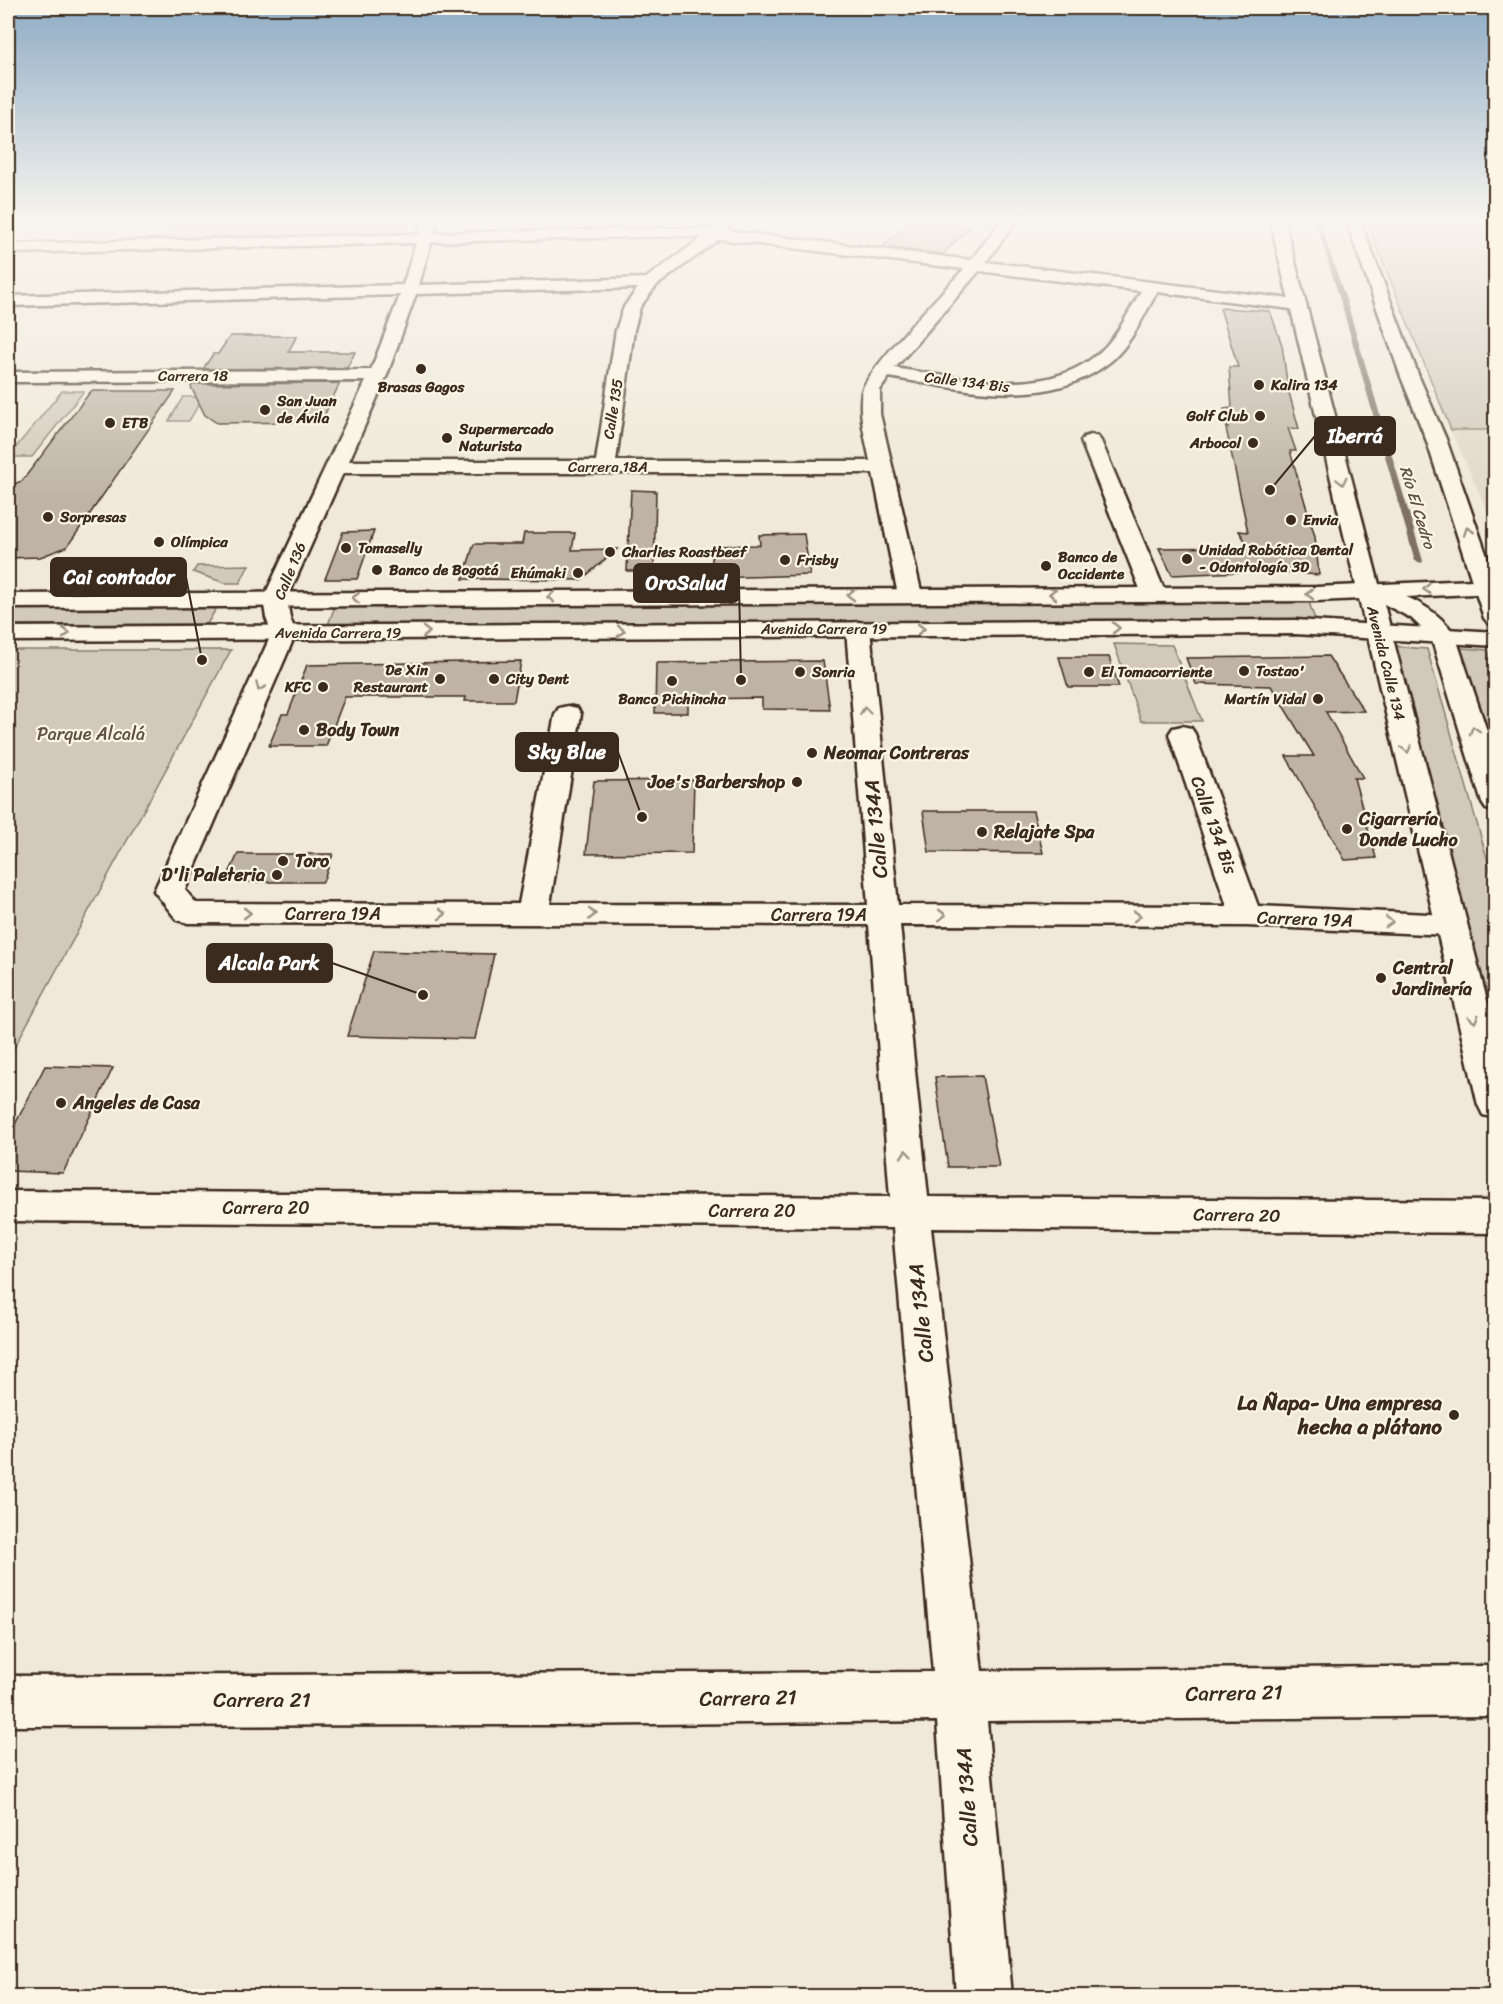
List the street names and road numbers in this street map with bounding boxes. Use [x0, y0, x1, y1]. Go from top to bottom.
street label: Carrera 18 [158, 363, 228, 389]
street label: Calle 134 Bis [923, 364, 1011, 400]
street label: Calle 135 [595, 377, 631, 441]
street label: Carrera 18A [568, 454, 648, 480]
street label: Calle 136 [267, 538, 313, 604]
street label: Avenida Calle 134 [1359, 602, 1413, 723]
street label: Avenida Carrera 19 [760, 616, 887, 642]
street label: Avenida Carrera 19 [274, 620, 401, 646]
street label: Calle 134 Bis [1181, 771, 1247, 879]
street label: Calle 134A [853, 778, 899, 880]
street label: Carrera 19A [285, 898, 381, 930]
street label: Carrera 19A [771, 899, 867, 931]
street label: Carrera 19A [1256, 901, 1354, 937]
street label: Carrera 20 [222, 1192, 310, 1224]
street label: Carrera 20 [708, 1195, 796, 1227]
street label: Carrera 20 [1193, 1198, 1281, 1232]
street label: Calle 134A [897, 1262, 945, 1364]
street label: Carrera 21 [1185, 1673, 1283, 1713]
street label: Carrera 21 [699, 1678, 797, 1718]
street label: Carrera 21 [213, 1681, 311, 1719]
street label: Calle 134A [945, 1746, 989, 1848]

